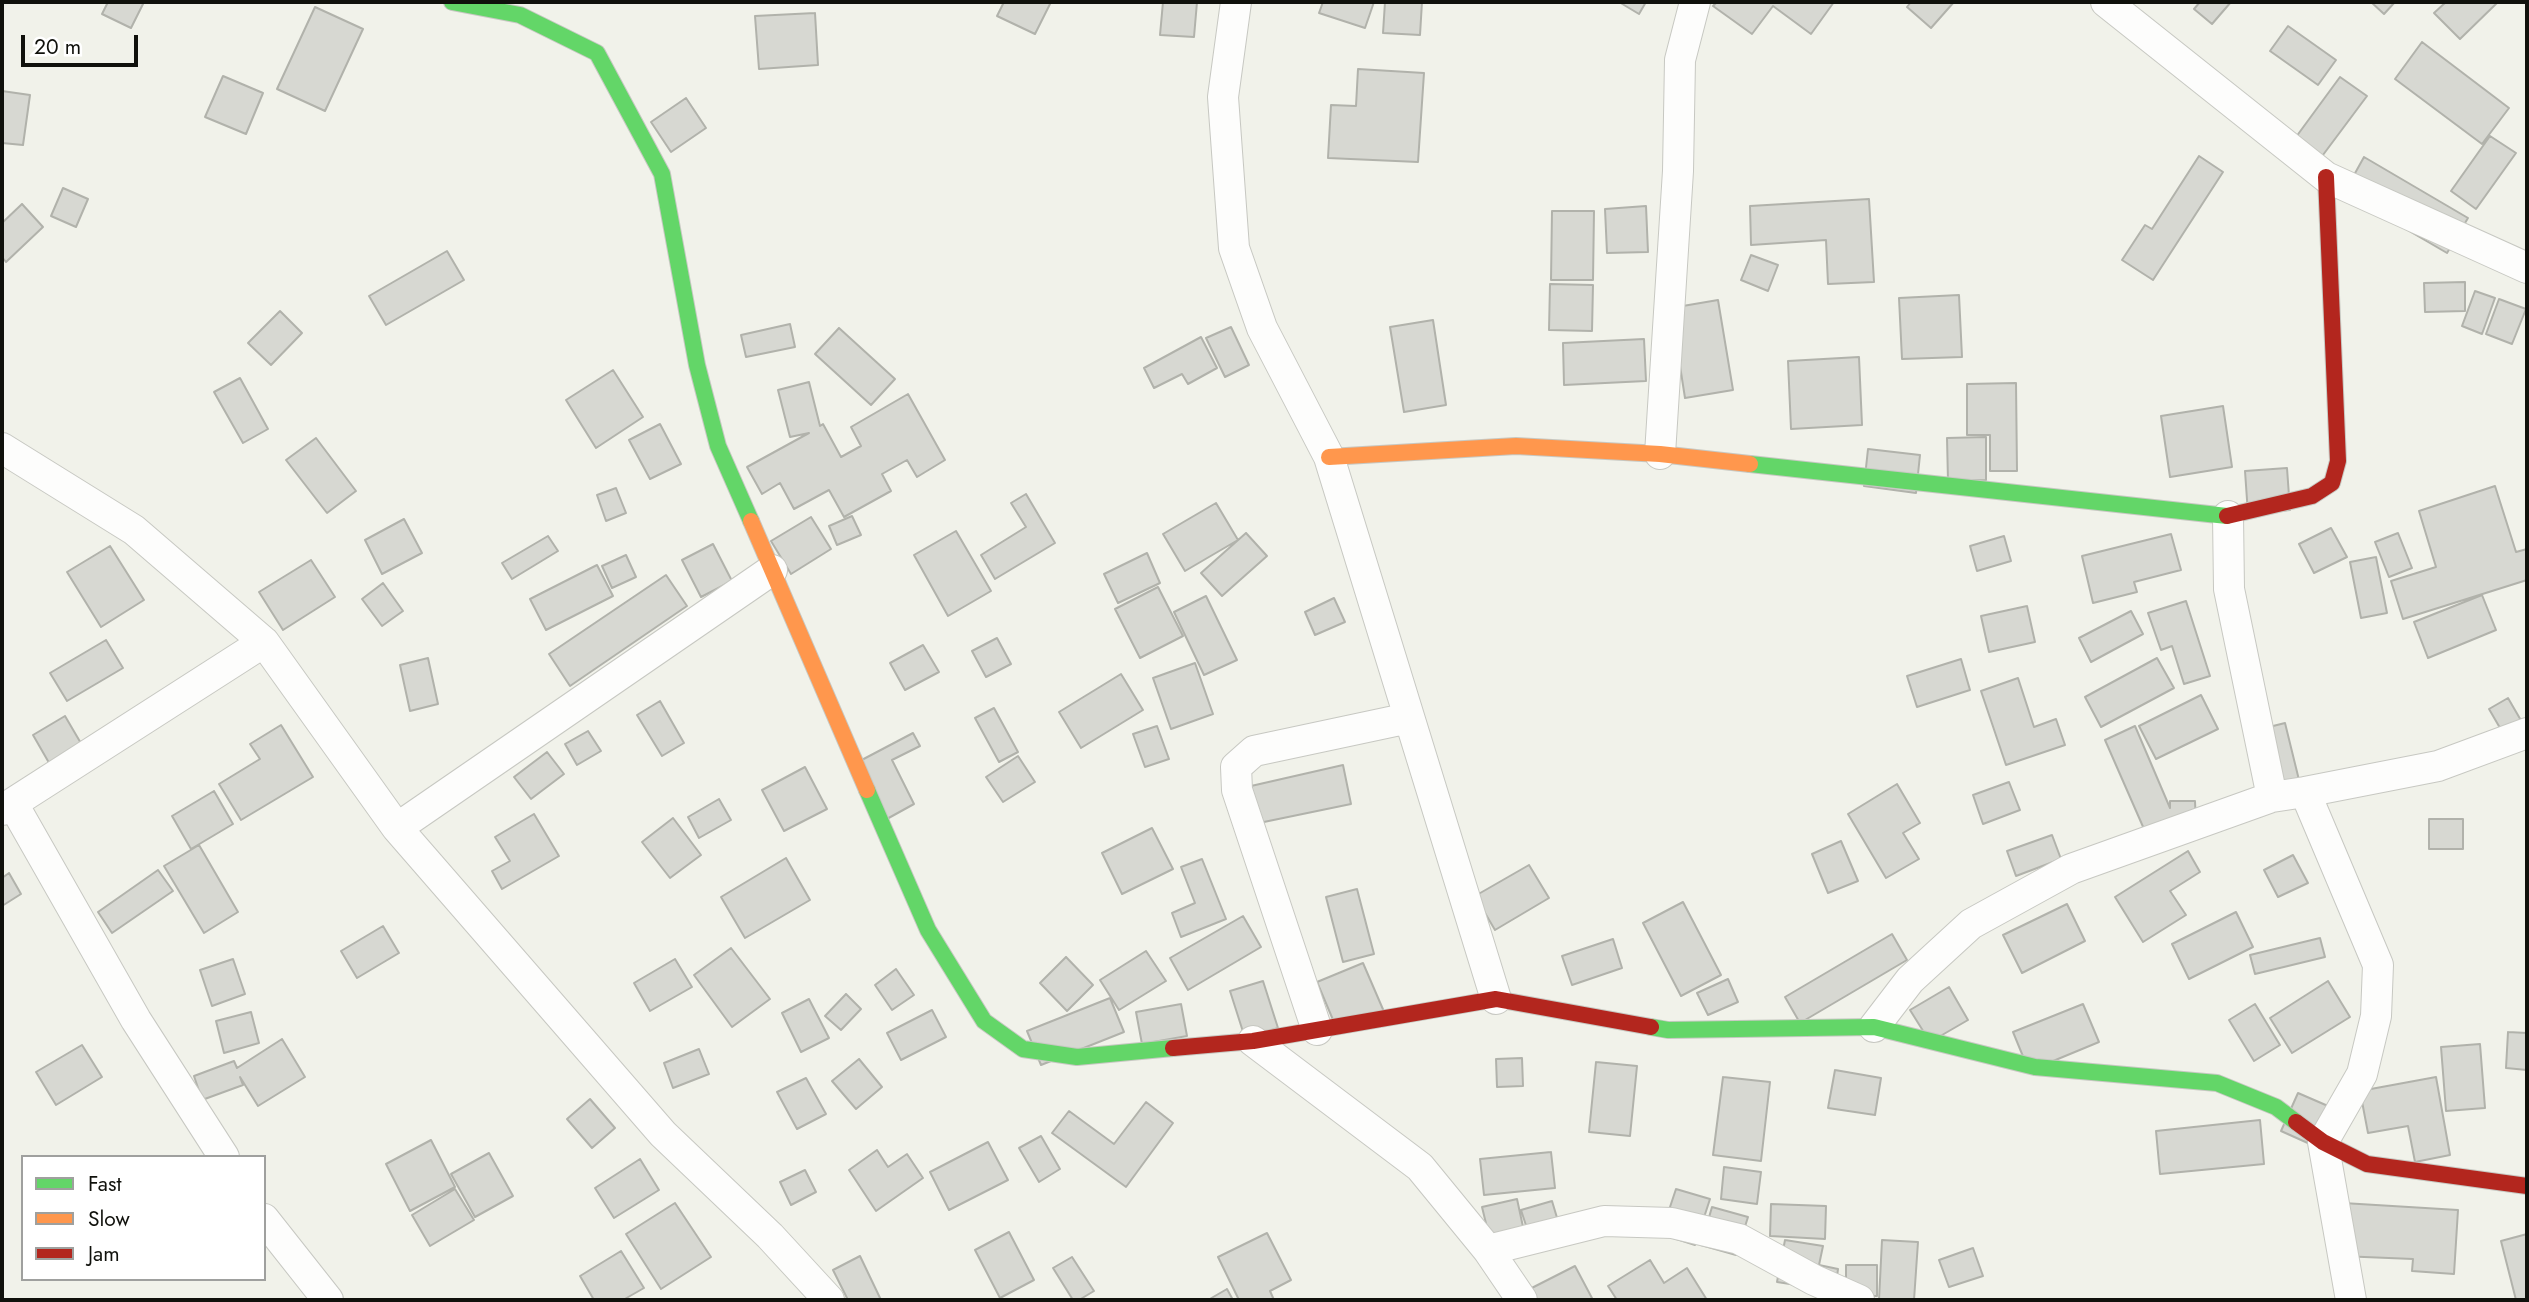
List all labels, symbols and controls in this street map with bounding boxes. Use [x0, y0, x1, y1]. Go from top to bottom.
scale bar [24, 21, 142, 65]
text: 20 m [34, 32, 81, 62]
legend [21, 1155, 266, 1281]
text: Fast [88, 1169, 121, 1199]
text: Slow [88, 1204, 130, 1234]
text: Jam [88, 1239, 120, 1269]

